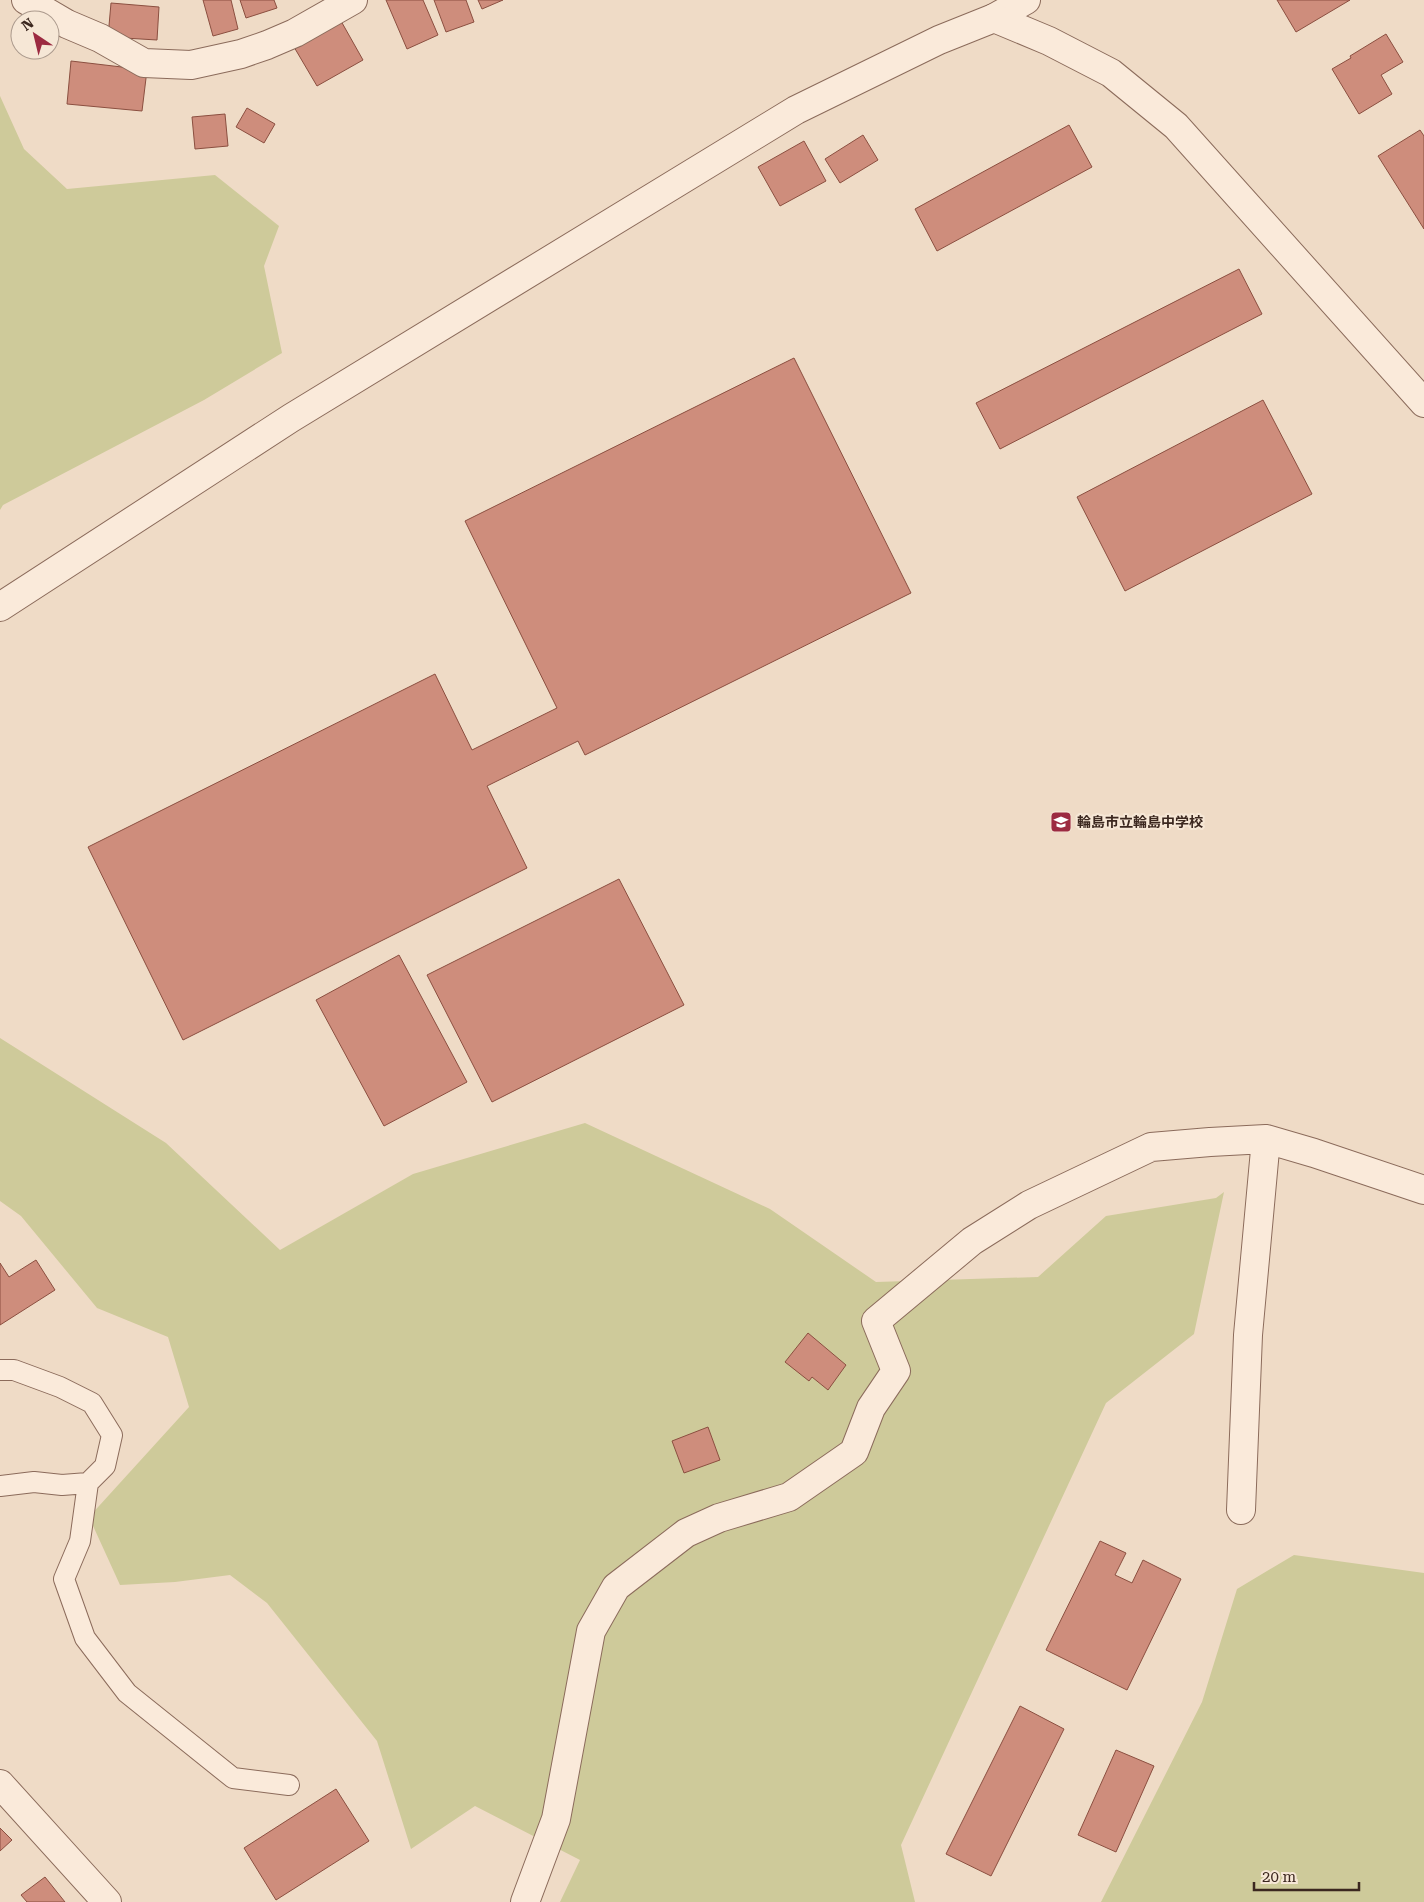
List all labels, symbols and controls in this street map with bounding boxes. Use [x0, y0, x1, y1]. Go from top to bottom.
north arrow [10, 10, 60, 60]
text: N [19, 15, 37, 34]
school or university icon: 輪島市立輪島中学校 [1049, 810, 1073, 834]
place label: 輪島市立輪島中学校 [1077, 814, 1203, 830]
scale bar [1254, 1860, 1359, 1892]
text: 20 m [1262, 1868, 1297, 1886]

